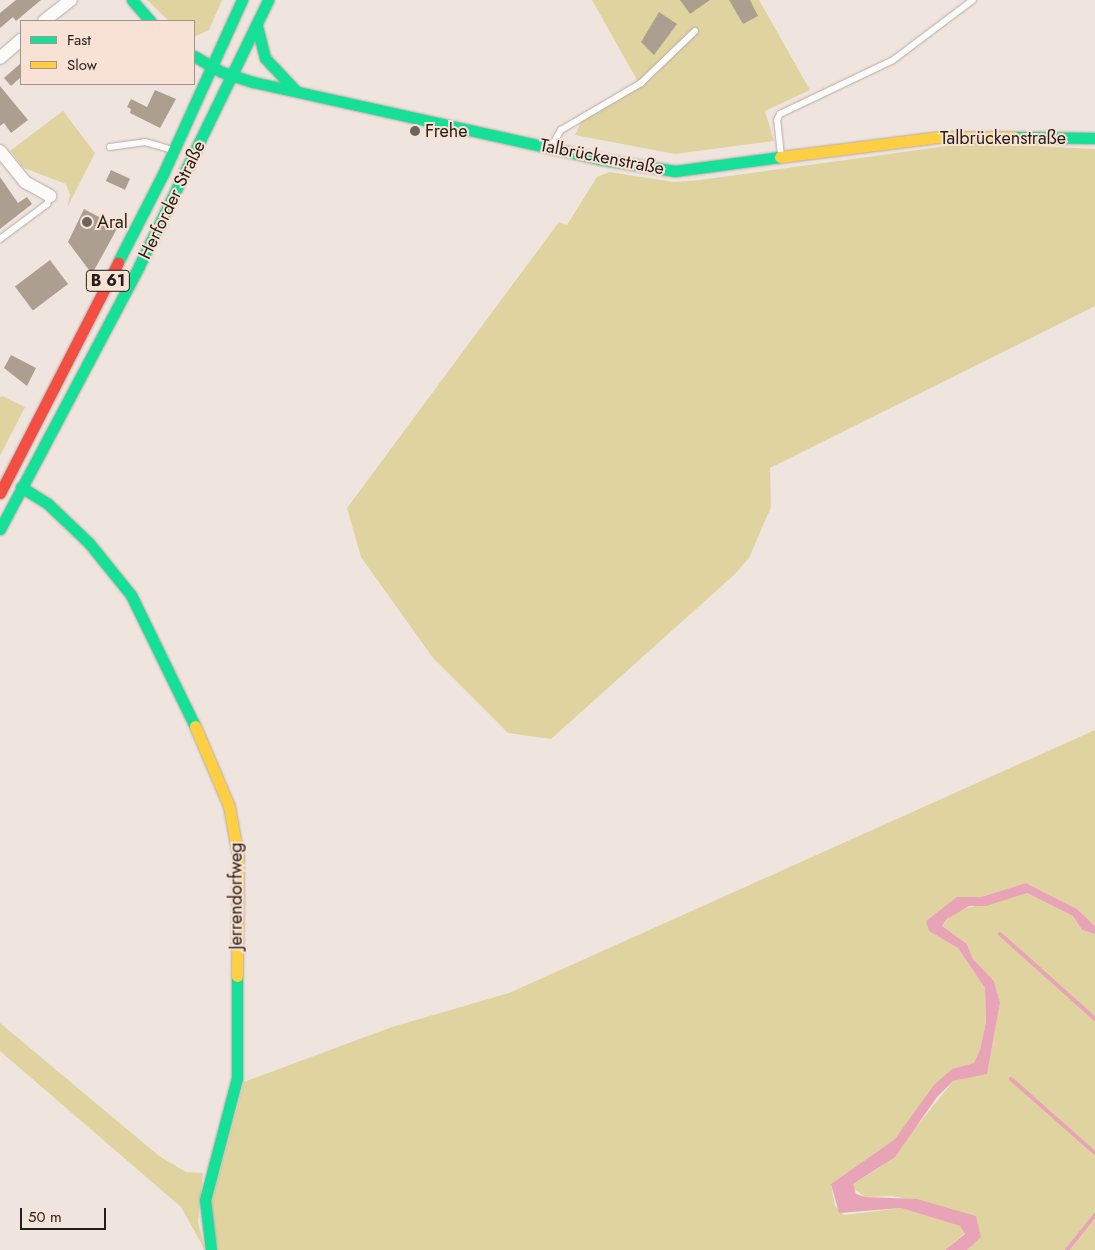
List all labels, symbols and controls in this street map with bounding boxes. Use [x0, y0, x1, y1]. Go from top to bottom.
legend [20, 20, 195, 85]
text: Fast [67, 29, 91, 51]
text: Slow [67, 54, 97, 76]
place label: Frehe [425, 120, 468, 142]
marker: Frehe [409, 125, 421, 137]
street label: Talbrückenstraße [940, 127, 1066, 149]
street label: Talbrückenstraße [538, 134, 666, 180]
street label: Herforder Straße [134, 137, 210, 263]
place label: Aral [97, 211, 128, 233]
marker: Aral [81, 216, 93, 228]
road number: B 61 [86, 268, 130, 294]
street label: Jerrendorfweg [225, 842, 247, 950]
scale bar [22, 1198, 109, 1230]
text: 50 m [28, 1206, 62, 1228]

